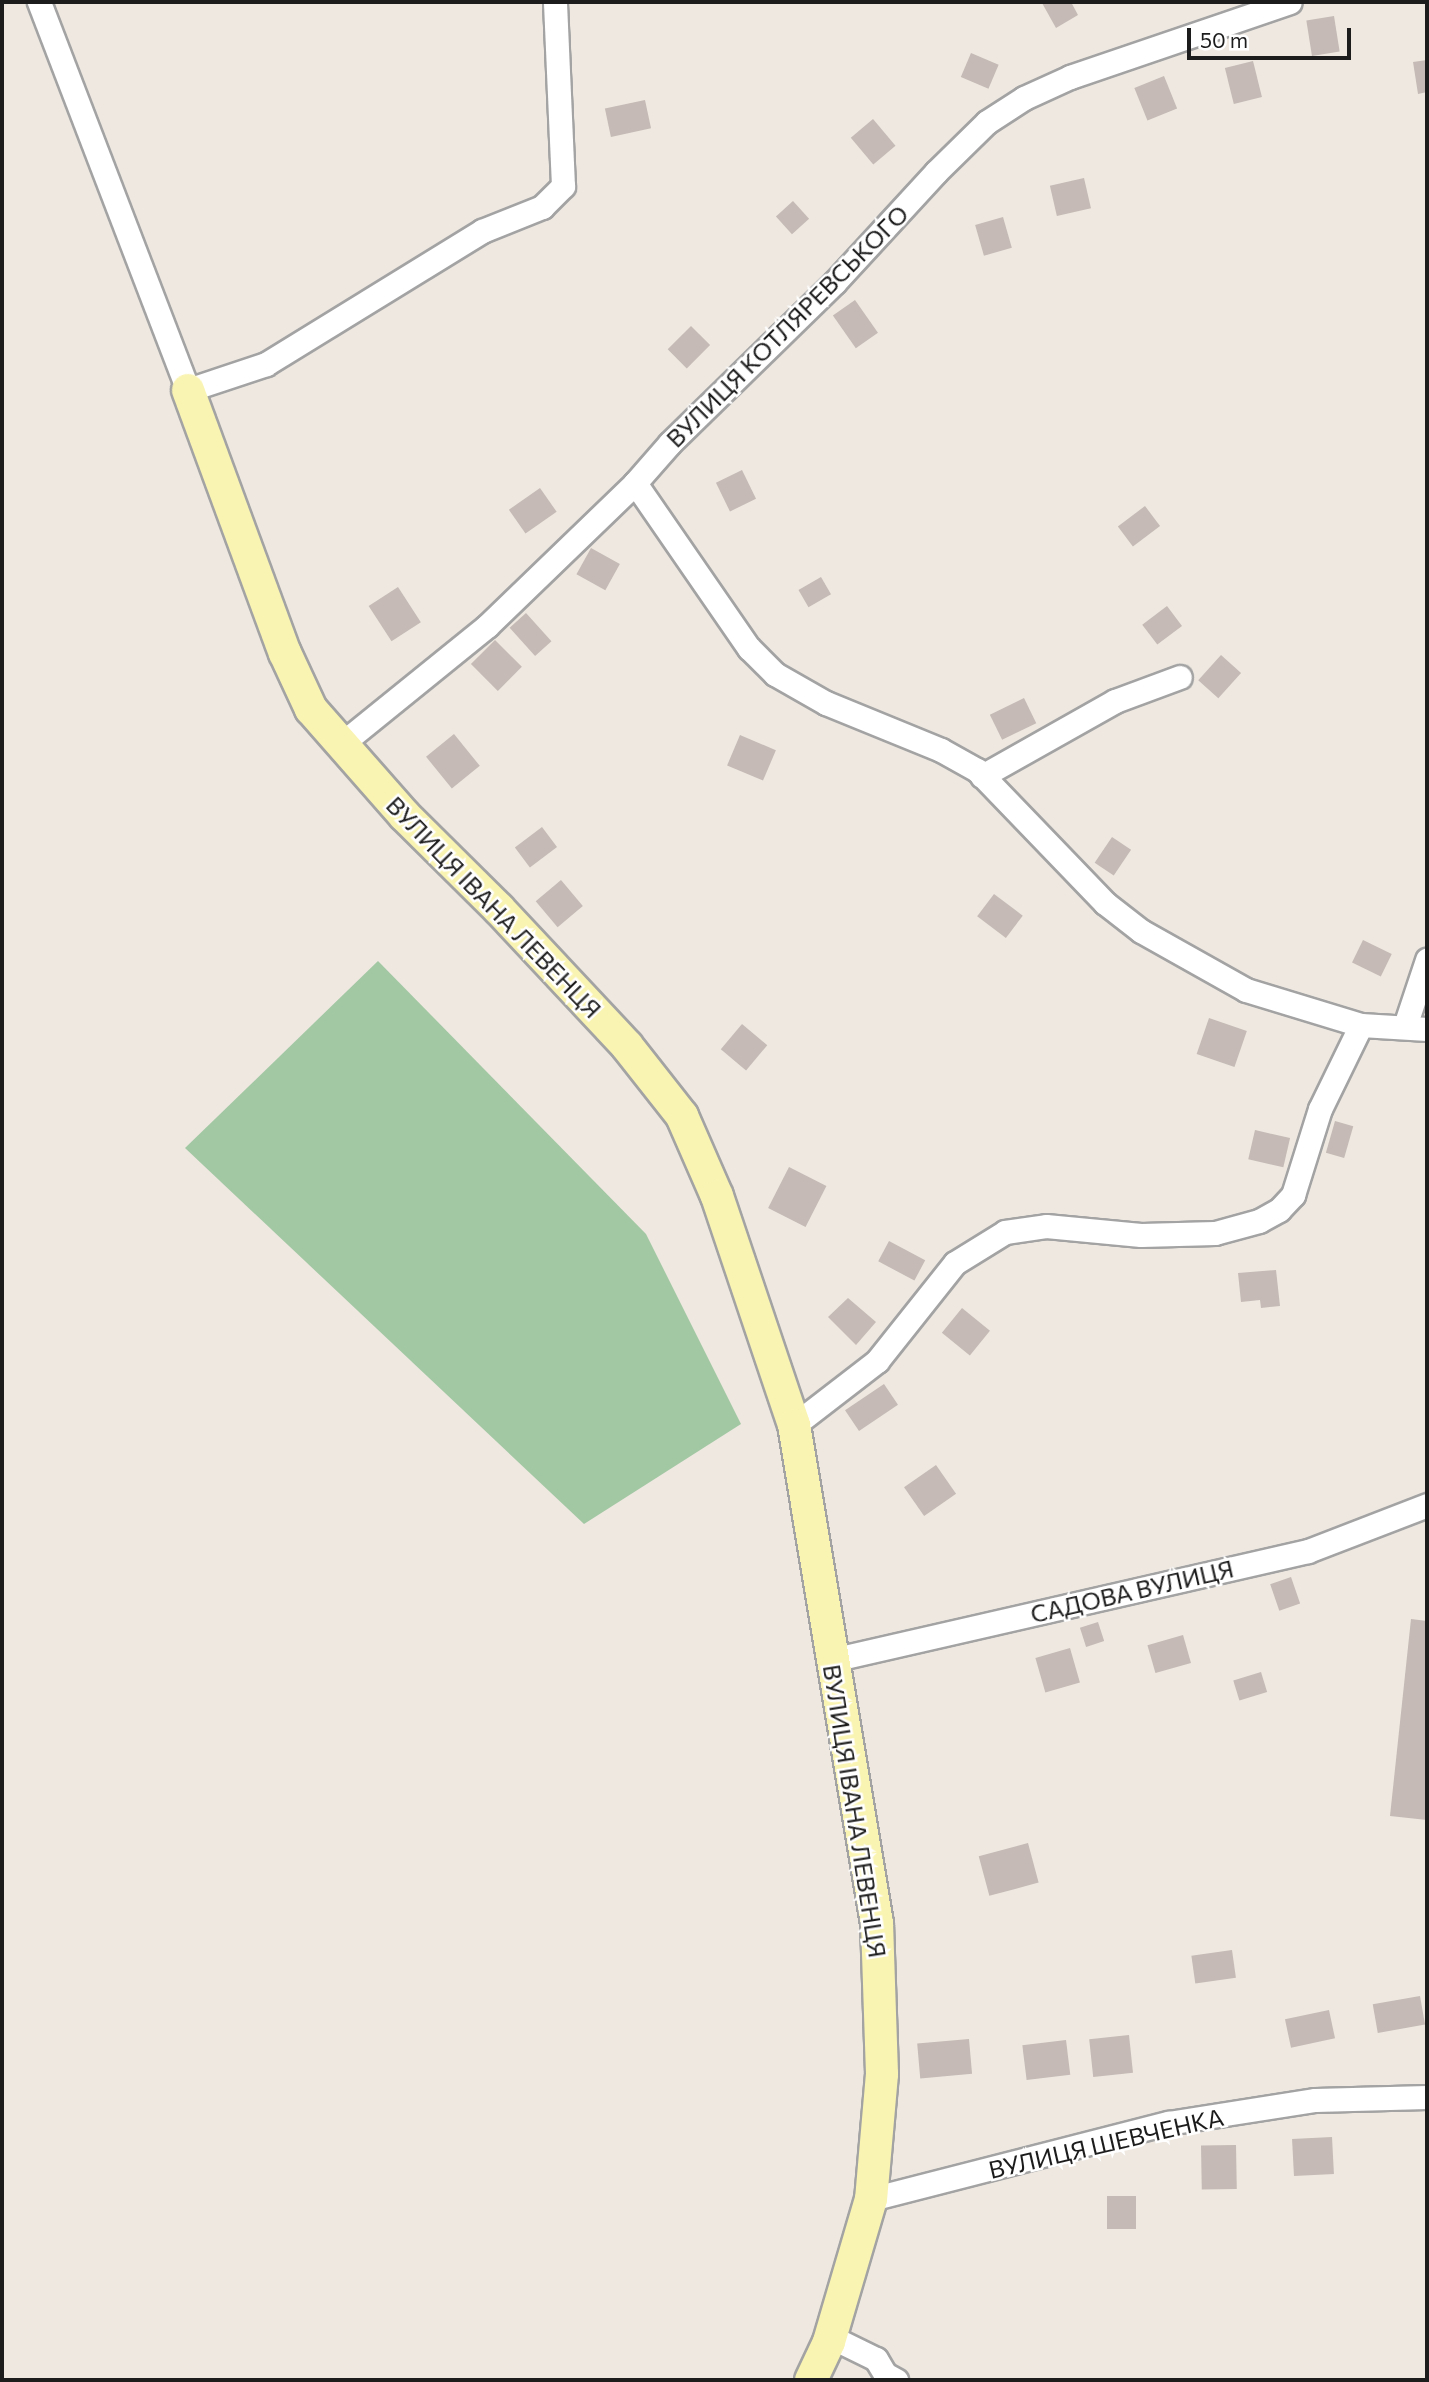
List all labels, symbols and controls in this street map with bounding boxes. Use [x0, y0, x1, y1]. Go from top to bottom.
scale bar [1191, 14, 1356, 58]
text: 50 m [1200, 27, 1248, 52]
street label: ВУЛИЦЯ КОТЛЯРЕВСЬКОГО [660, 199, 914, 453]
street label: ВУЛИЦЯ ІВАНА ЛЕВЕНЦЯ [381, 790, 607, 1024]
street label: САДОВА ВУЛИЦЯ [1028, 1554, 1236, 1628]
street label: ВУЛИЦЯ ІВАНА ЛЕВЕНЦЯ [818, 1662, 892, 1960]
street label: ВУЛИЦЯ ШЕВЧЕНКА [986, 2102, 1226, 2184]

